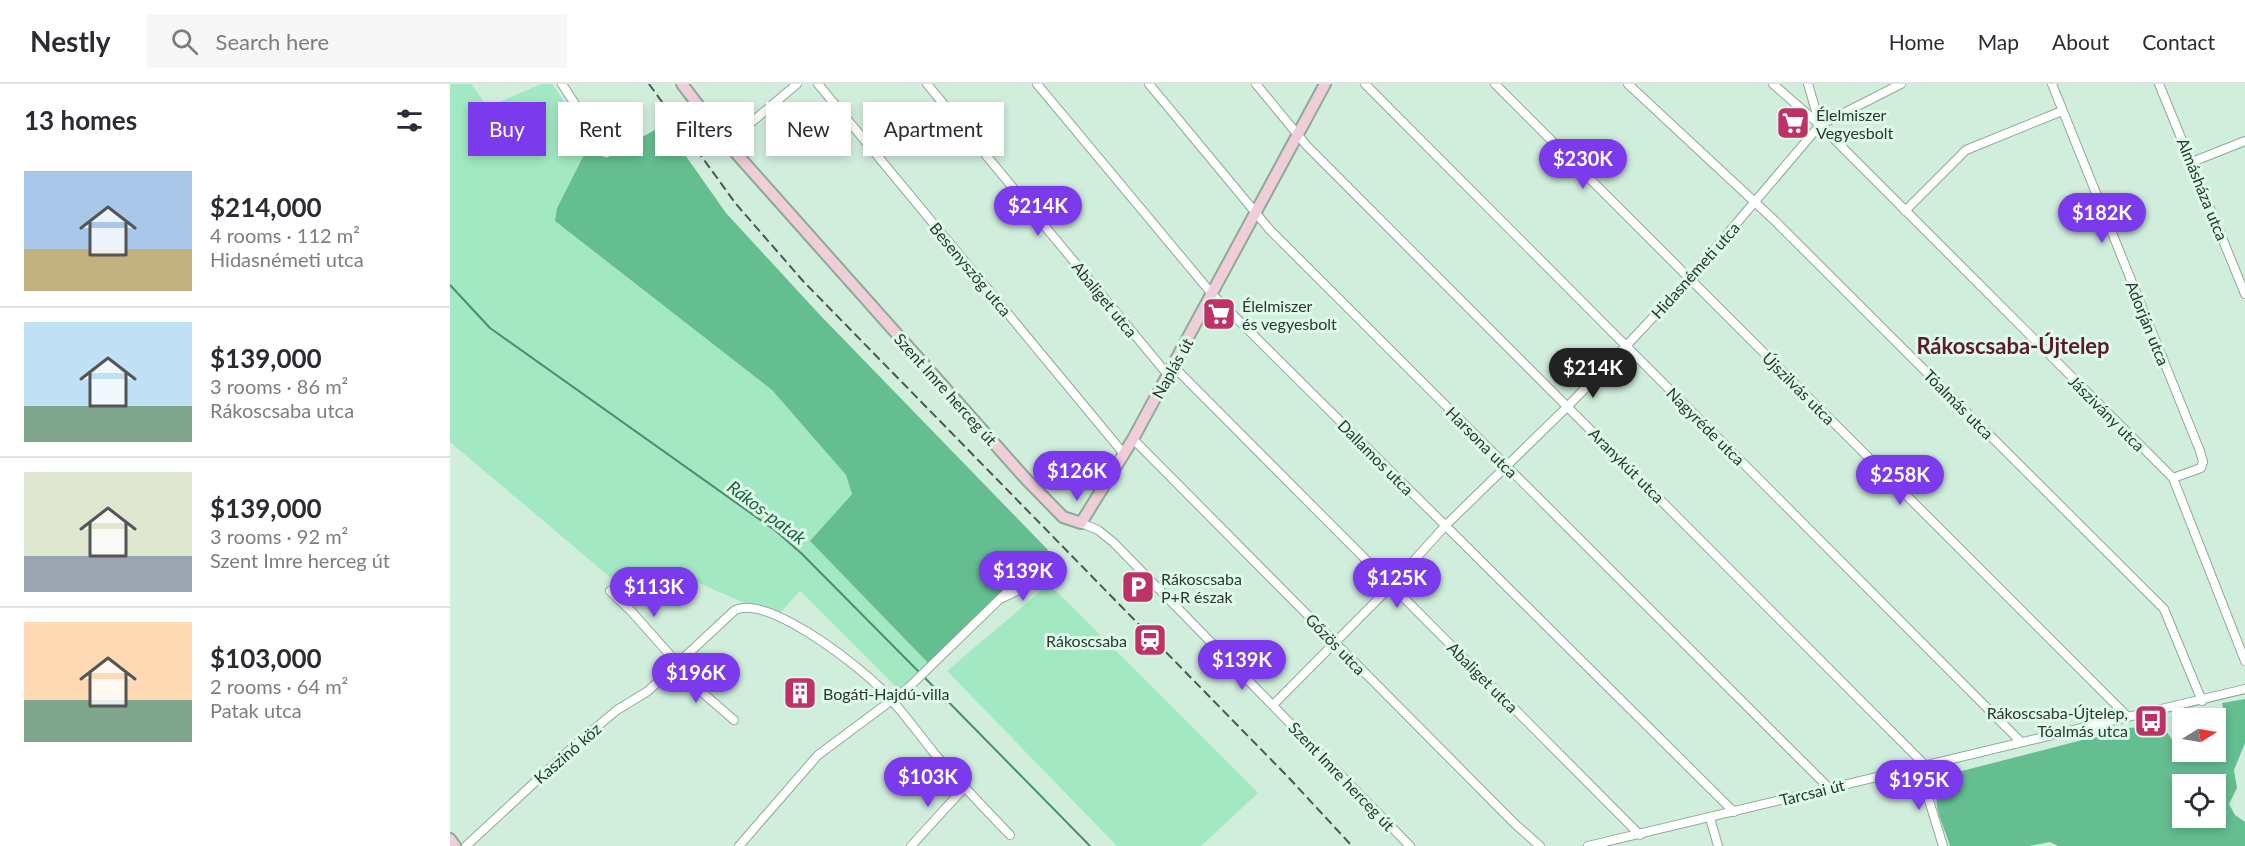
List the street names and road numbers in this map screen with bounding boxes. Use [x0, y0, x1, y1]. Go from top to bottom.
street label: Almásháza utca [2174, 135, 2232, 243]
street label: Besenyszög utca [926, 218, 1016, 320]
street label: Hidasnémeti utca [1647, 218, 1743, 322]
street label: Abaliget utca [1069, 257, 1141, 341]
street label: Adorján utca [2122, 278, 2174, 368]
street label: Szent Imre herceg út [891, 329, 1001, 449]
street label: Naplás út [1148, 334, 1197, 402]
street label: Újszilvás utca [1759, 348, 1839, 428]
street label: Tóalmás utca [1920, 365, 1998, 443]
street label: Jászivány utca [2065, 371, 2149, 455]
street label: Nagyréde utca [1663, 383, 1749, 469]
street label: Harsona utca [1442, 402, 1522, 482]
street label: Dallamos utca [1334, 415, 1418, 499]
street label: Aranykút utca [1585, 423, 1669, 507]
street label: Gőzös utca [1302, 609, 1370, 679]
street label: Abaliget utca [1444, 638, 1522, 716]
street label: Szent Imre herceg út [1285, 718, 1399, 835]
street label: Kaszinó köz [530, 719, 604, 787]
street label: Tarcsai út [1778, 775, 1847, 809]

